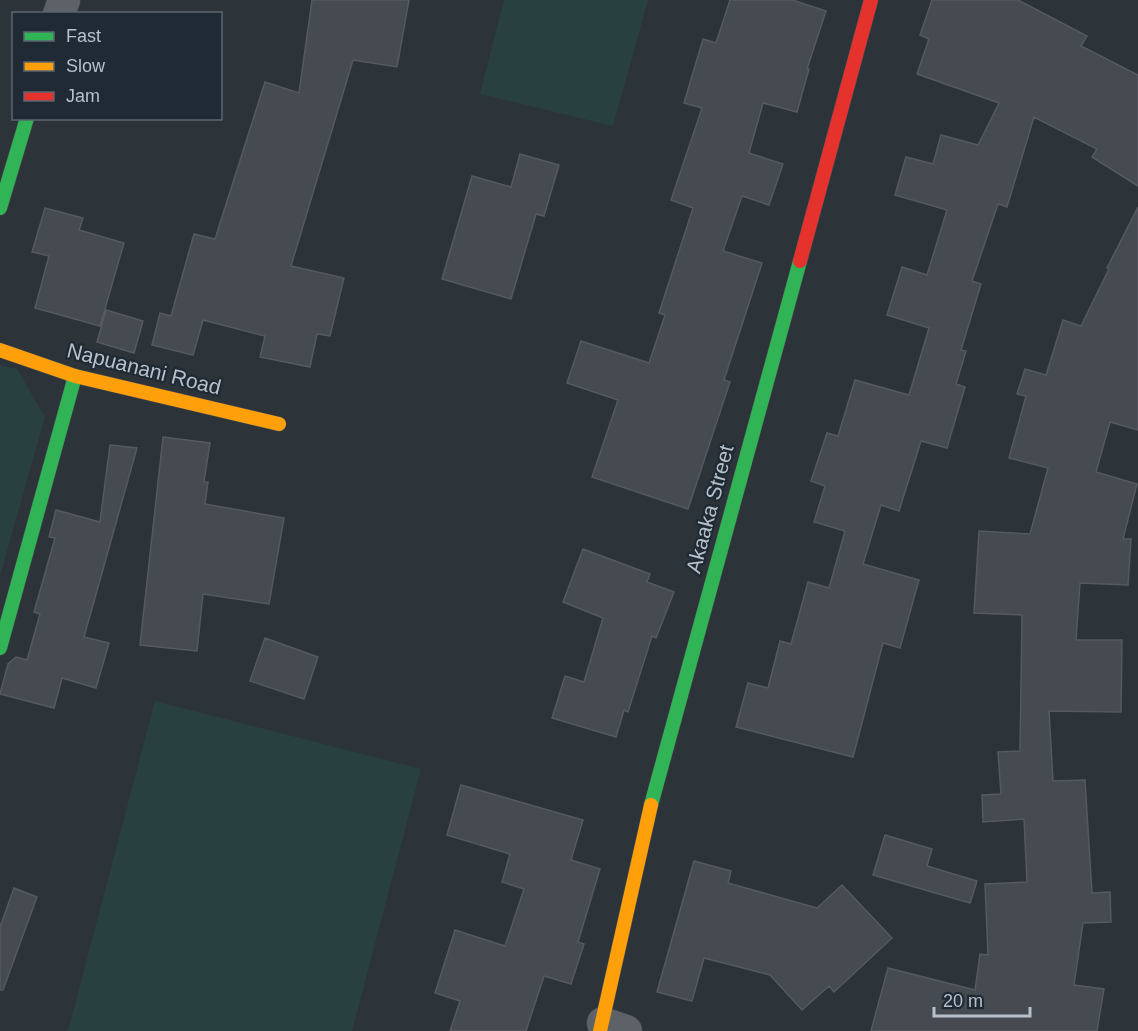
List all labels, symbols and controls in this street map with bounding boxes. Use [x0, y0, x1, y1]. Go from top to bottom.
legend [12, 12, 222, 120]
text: Fast [66, 26, 101, 46]
text: Slow [66, 56, 106, 76]
text: Jam [66, 86, 100, 106]
street label: Napuanani Road [65, 338, 223, 399]
street label: Akaaka Street [681, 442, 738, 576]
scale bar [934, 980, 1030, 1018]
text: 20 m [943, 991, 983, 1011]

